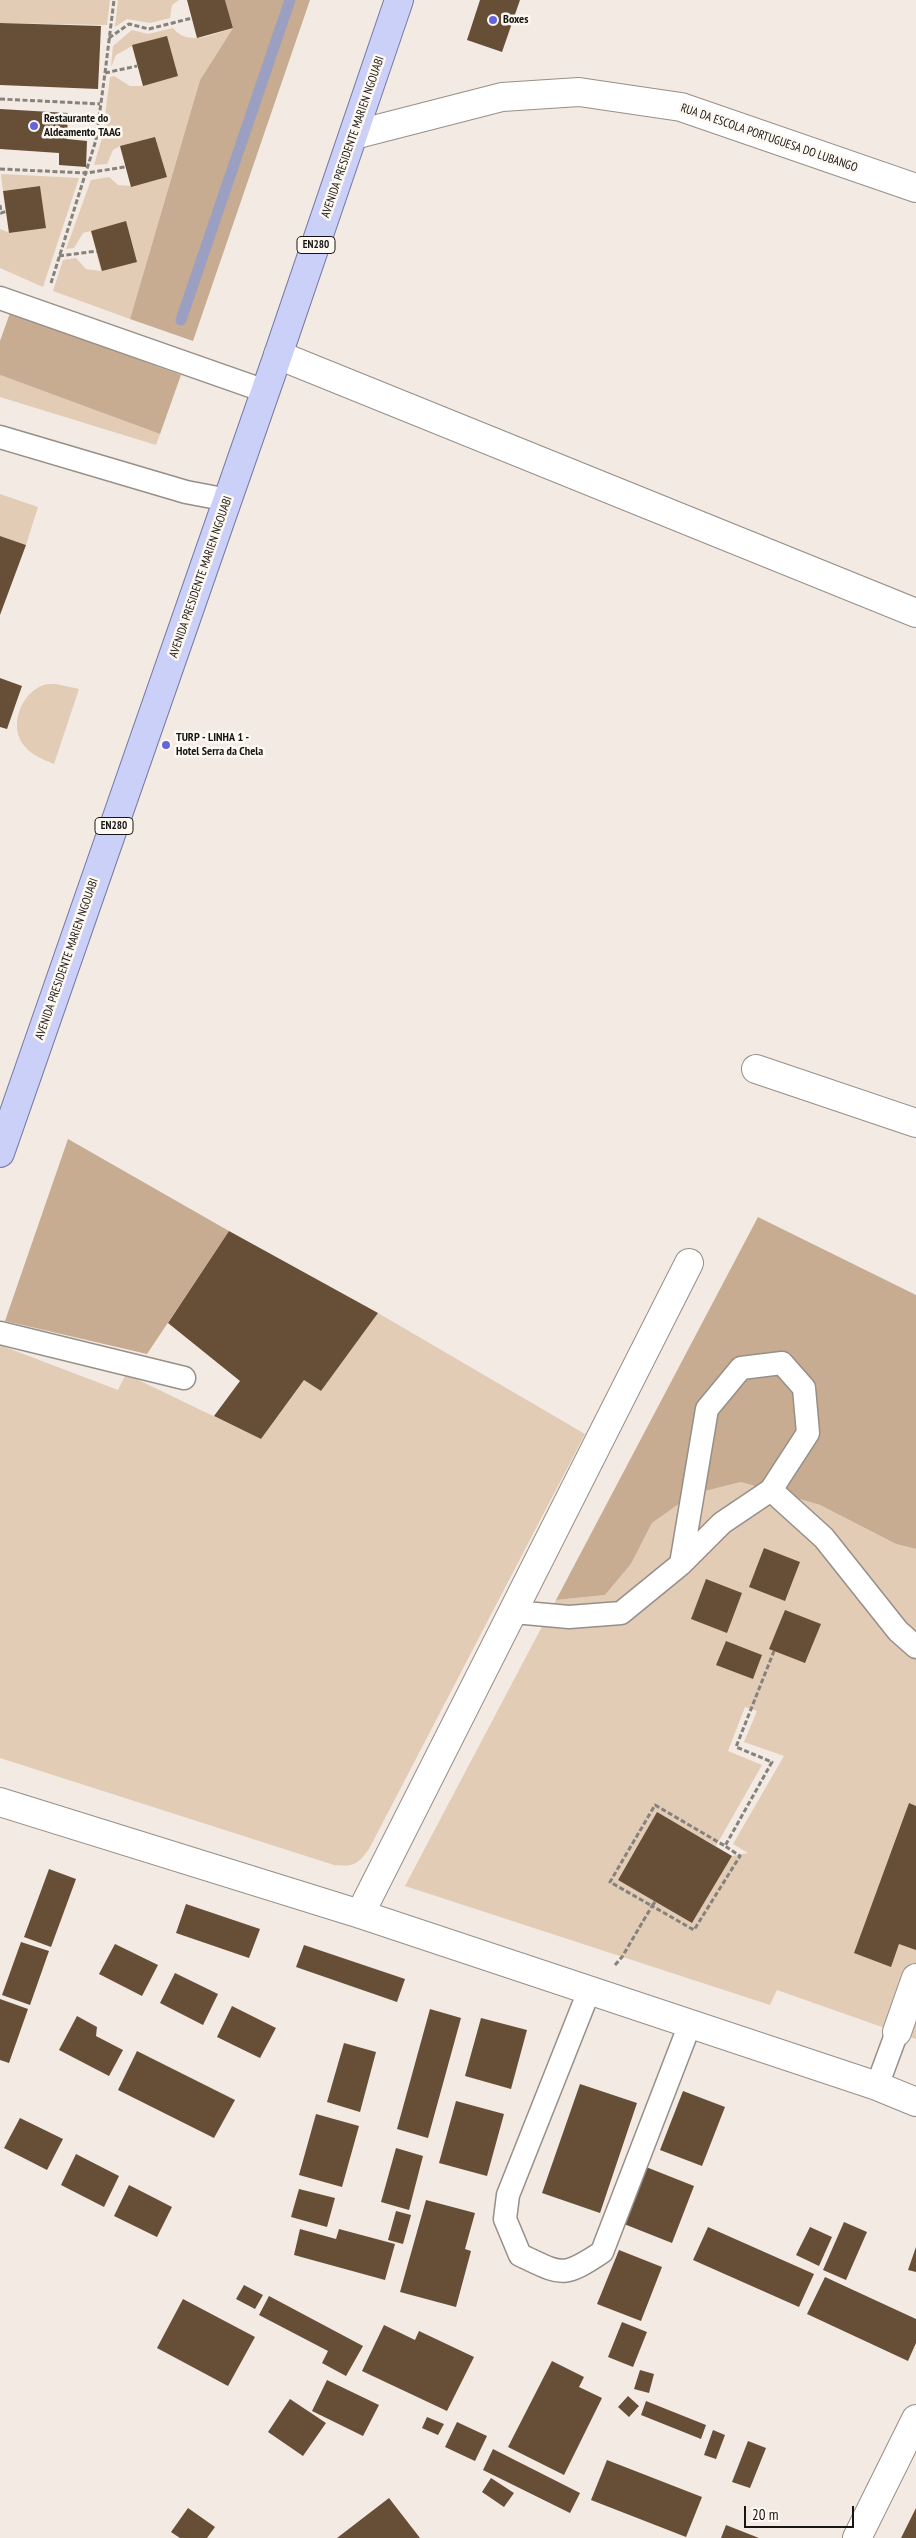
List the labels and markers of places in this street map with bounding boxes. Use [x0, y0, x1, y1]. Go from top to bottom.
place label: Boxes [503, 13, 528, 27]
marker: Boxes [487, 14, 499, 26]
place label: Restaurante do Aldeamento TAAG [44, 112, 121, 140]
marker: Restaurante do Aldeamento TAAG [28, 120, 40, 132]
place label: TURP - LINHA 1 - Hotel Serra da Chela [176, 731, 263, 759]
marker: TURP - LINHA 1 - Hotel Serra da Chela [160, 739, 172, 751]

